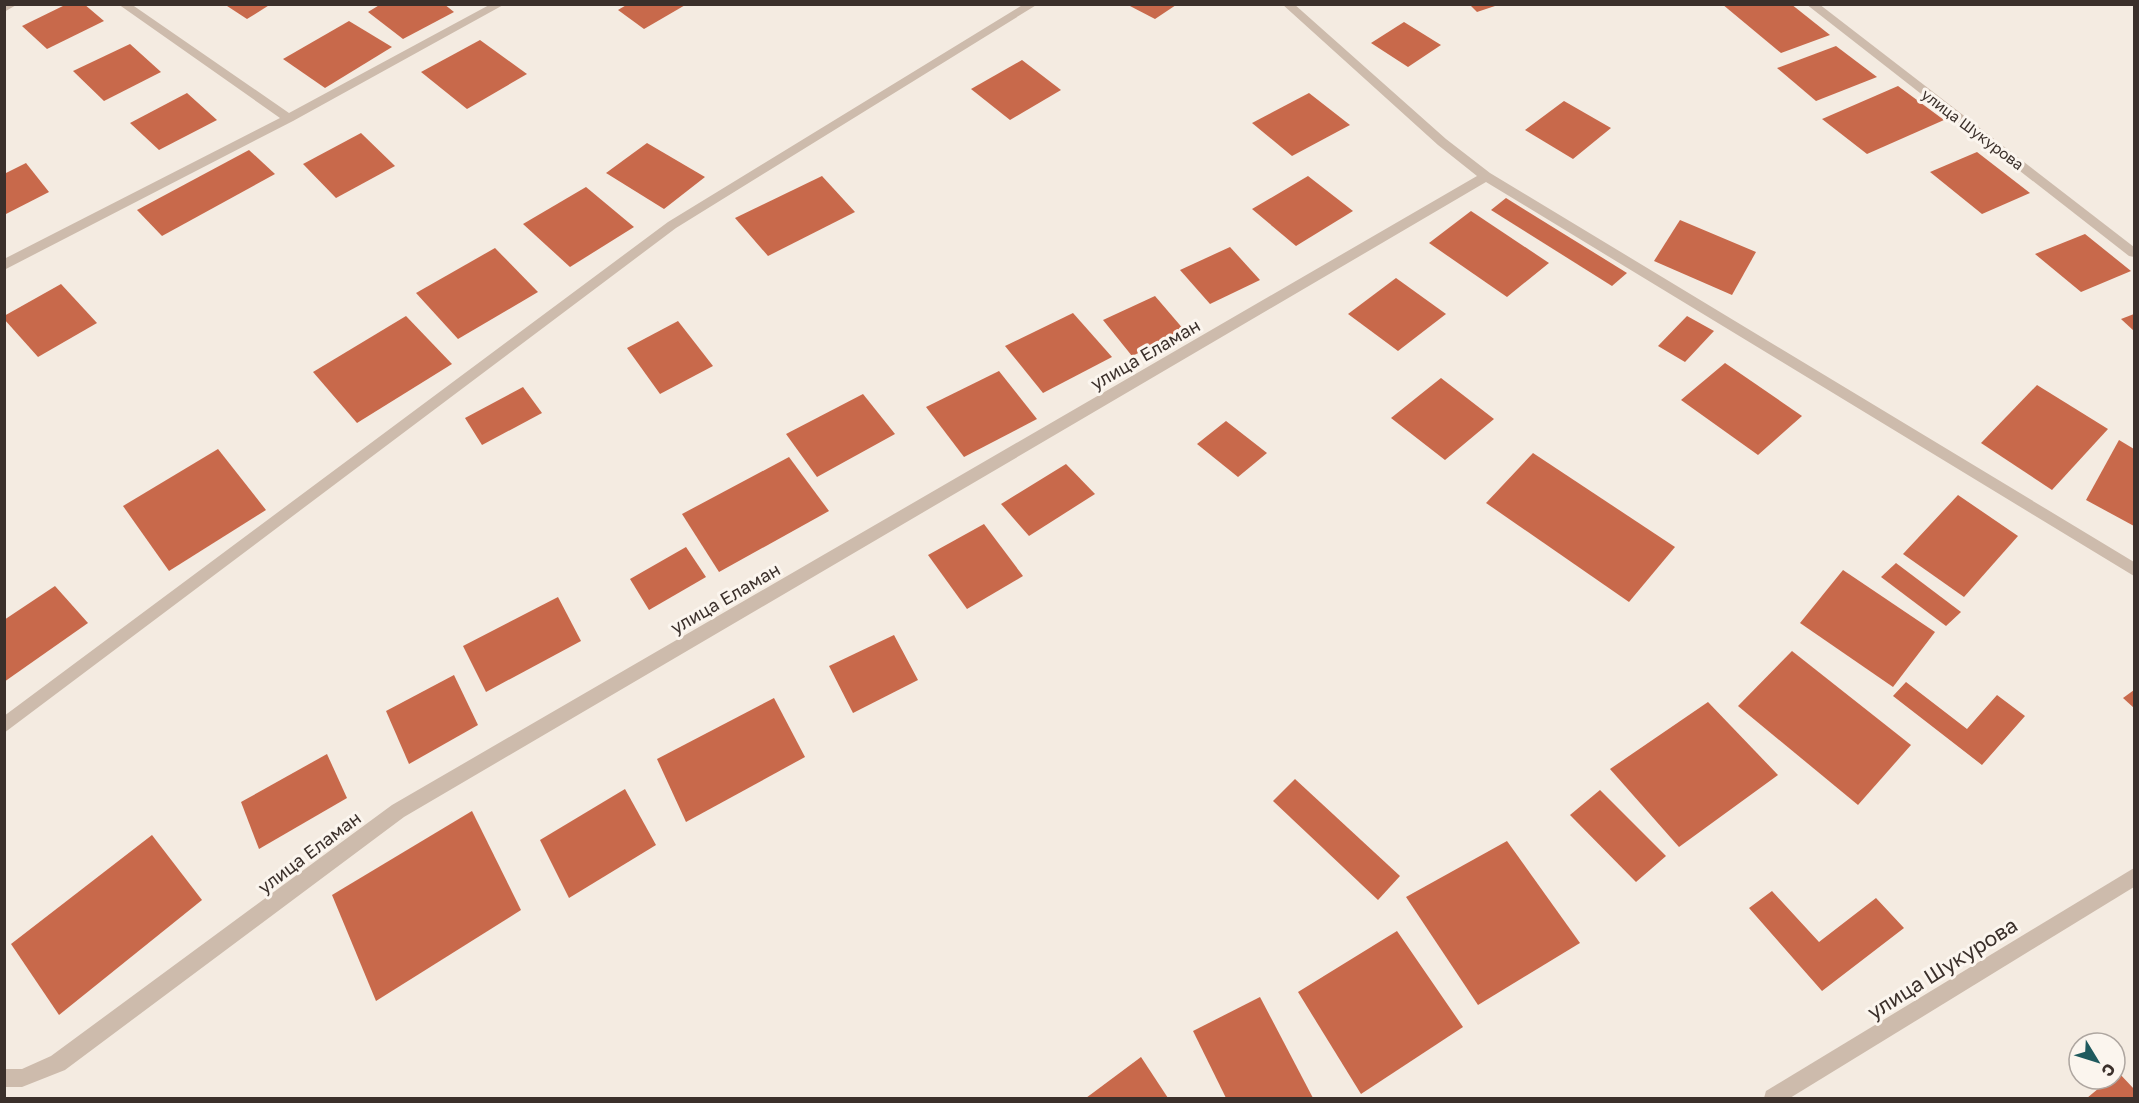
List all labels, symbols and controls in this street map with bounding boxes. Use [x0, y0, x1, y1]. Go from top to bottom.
street label: улица Шукурова [1918, 85, 2028, 173]
street label: улица Еламан [1086, 314, 1204, 394]
street label: улица Еламан [666, 558, 784, 638]
street label: улица Еламан [253, 806, 365, 898]
street label: улица Шукурова [1862, 911, 2022, 1025]
north arrow [2067, 1031, 2127, 1091]
text: С [2097, 1060, 2120, 1081]

